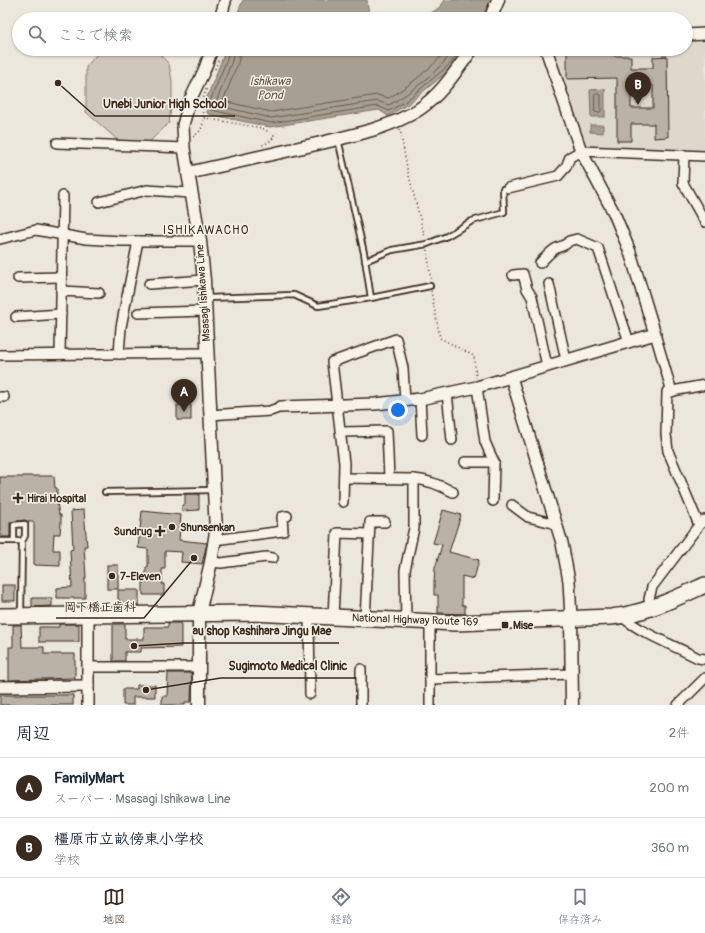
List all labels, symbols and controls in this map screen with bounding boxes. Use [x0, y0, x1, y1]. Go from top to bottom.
search box [12, 12, 693, 56]
icon: search [26, 23, 48, 45]
text: ここで検索 [58, 26, 133, 45]
pin: B [625, 72, 651, 105]
water label: Ishikawa Pond [250, 74, 292, 103]
callout: Unebi Junior High School [95, 92, 235, 116]
text: Unebi Junior High School [103, 97, 227, 112]
district label: ISHIKAWACHO [163, 223, 249, 238]
street label: Msasagi Ishikawa Line [193, 243, 213, 342]
pin: A [171, 379, 197, 412]
your location [388, 400, 408, 420]
marker: Hirai Hospital [12, 492, 24, 504]
place label: Hirai Hospital [27, 492, 87, 505]
place label: Shunsenkan [180, 521, 235, 534]
marker: Shunsenkan [167, 522, 177, 532]
place label: Sundrug [113, 525, 152, 538]
marker: Sundrug [155, 526, 165, 536]
place label: 7-Eleven [120, 570, 161, 583]
marker: 7-Eleven [107, 571, 117, 581]
callout: 岡下橋正歯科 [56, 594, 144, 618]
text: 岡下橋正歯科 [64, 600, 136, 615]
street label: National Highway Route 169 [352, 611, 479, 629]
callout: au shop Kashihara Jingu Mae [184, 619, 339, 643]
place label: Mise [513, 619, 534, 632]
marker: Mise [500, 620, 510, 630]
text: au shop Kashihara Jingu Mae [193, 624, 333, 639]
callout: Sugimoto Medical Clinic [221, 654, 356, 678]
text: Sugimoto Medical Clinic [229, 659, 347, 674]
text: 周辺 [16, 723, 50, 744]
text: 2件 [669, 725, 689, 741]
text: FamilyMart [54, 769, 124, 788]
text: A [25, 780, 33, 796]
text: 200 m [650, 780, 689, 796]
text: スーパー · Msasagi Ishikawa Line [54, 791, 230, 807]
text: 橿原市立畝傍東小学校 [54, 830, 204, 849]
text: B [25, 840, 33, 856]
text: 360 m [651, 840, 689, 856]
text: 学校 [54, 852, 80, 868]
tab: 地図 [103, 886, 125, 926]
tab: 経路 [330, 886, 352, 926]
tab: 保存済み [558, 886, 602, 926]

